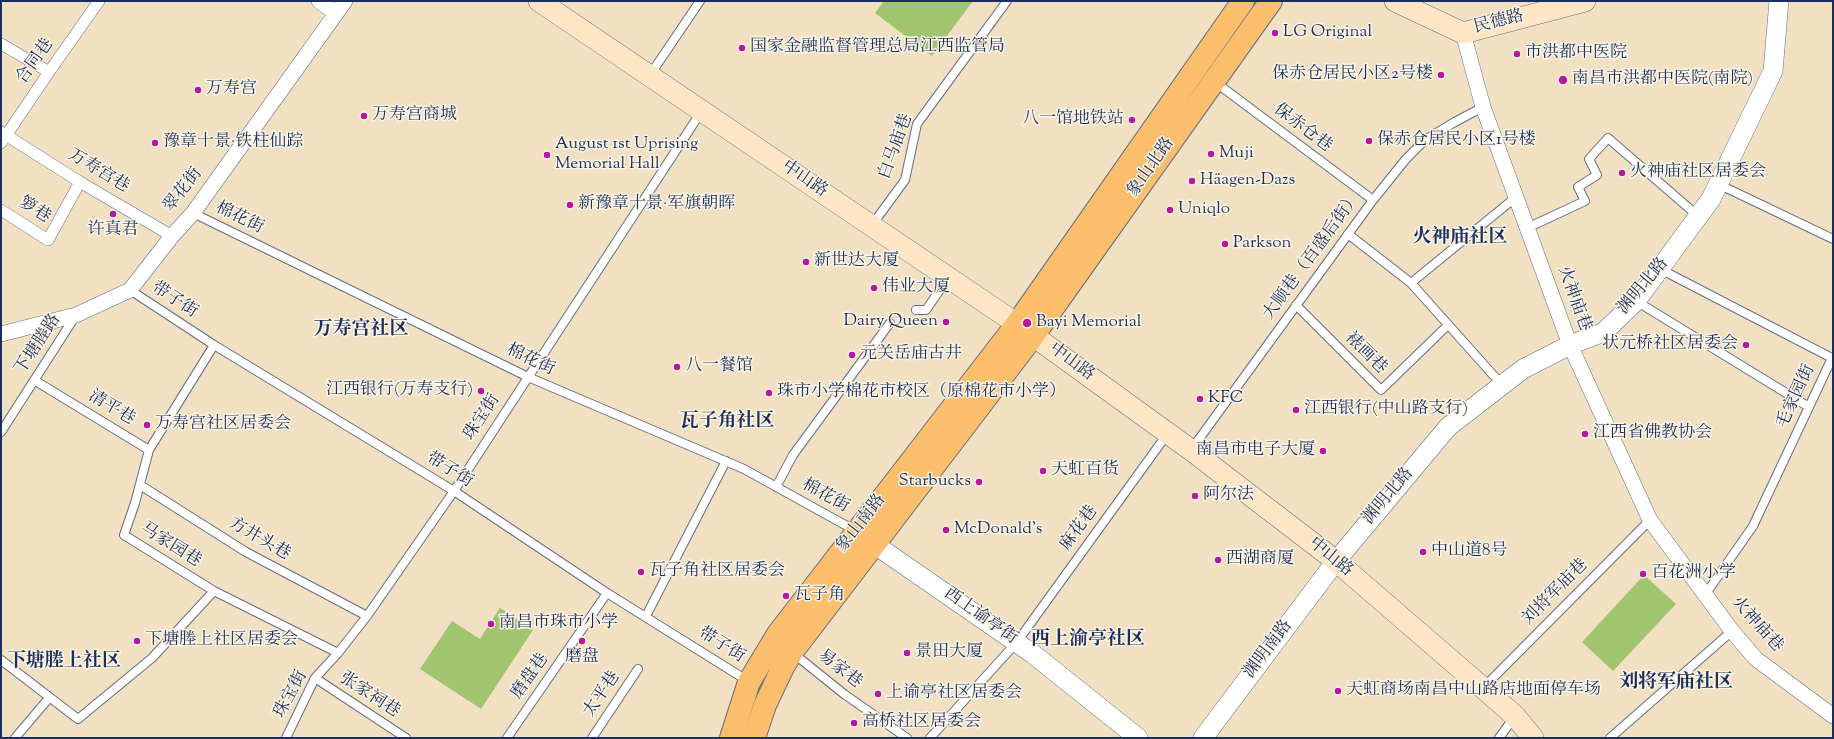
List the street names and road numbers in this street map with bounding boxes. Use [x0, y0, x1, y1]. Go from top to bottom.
street label: 民德路 [1472, 7, 1526, 39]
street label: 合同巷 [13, 35, 59, 89]
street label: 保赤仓巷 [1269, 100, 1335, 158]
street label: 白马庙巷 [876, 112, 918, 182]
street label: 象山北路 [1124, 134, 1180, 202]
street label: 万寿宫巷 [64, 146, 132, 198]
street label: 中山路 [777, 157, 831, 203]
street label: 翠花街 [160, 165, 208, 217]
street label: 大顺巷（百盛后街） [1260, 189, 1366, 325]
street label: 箩巷 [14, 193, 54, 229]
street label: 棉花街 [212, 199, 266, 239]
street label: 渊明北路 [1614, 254, 1674, 320]
street label: 火神庙巷 [1552, 264, 1594, 334]
street label: 带子街 [147, 279, 201, 323]
street label: 下塘塍路 [12, 311, 66, 379]
street label: 裱画巷 [1340, 329, 1390, 379]
street label: 中山路 [1044, 340, 1098, 386]
street label: 棉花街 [503, 341, 557, 381]
street label: 毛家园街 [1773, 362, 1821, 432]
street label: 清平巷 [84, 387, 138, 431]
street label: 珠宝街 [461, 391, 505, 445]
street label: 带子街 [422, 449, 476, 493]
street label: 渊明北路 [1359, 464, 1419, 530]
street label: 棉花街 [798, 476, 852, 518]
street label: 象山南路 [833, 491, 891, 557]
street label: 麻花巷 [1057, 502, 1103, 556]
street label: 方井头巷 [224, 514, 294, 566]
street label: 马家园巷 [136, 519, 204, 573]
street label: 中山路 [1304, 534, 1356, 582]
street label: 刘将军庙巷 [1519, 556, 1593, 630]
street label: 西上谕亭街 [939, 584, 1021, 650]
street label: 火神庙巷 [1726, 593, 1786, 657]
street label: 渊明南路 [1240, 617, 1298, 683]
street label: 带子街 [694, 624, 748, 668]
street label: 易家巷 [813, 646, 865, 694]
street label: 磨盘巷 [508, 650, 554, 704]
street label: 珠宝街 [271, 668, 313, 722]
street label: 太平巷 [580, 668, 626, 722]
street label: 张家祠巷 [335, 669, 403, 723]

